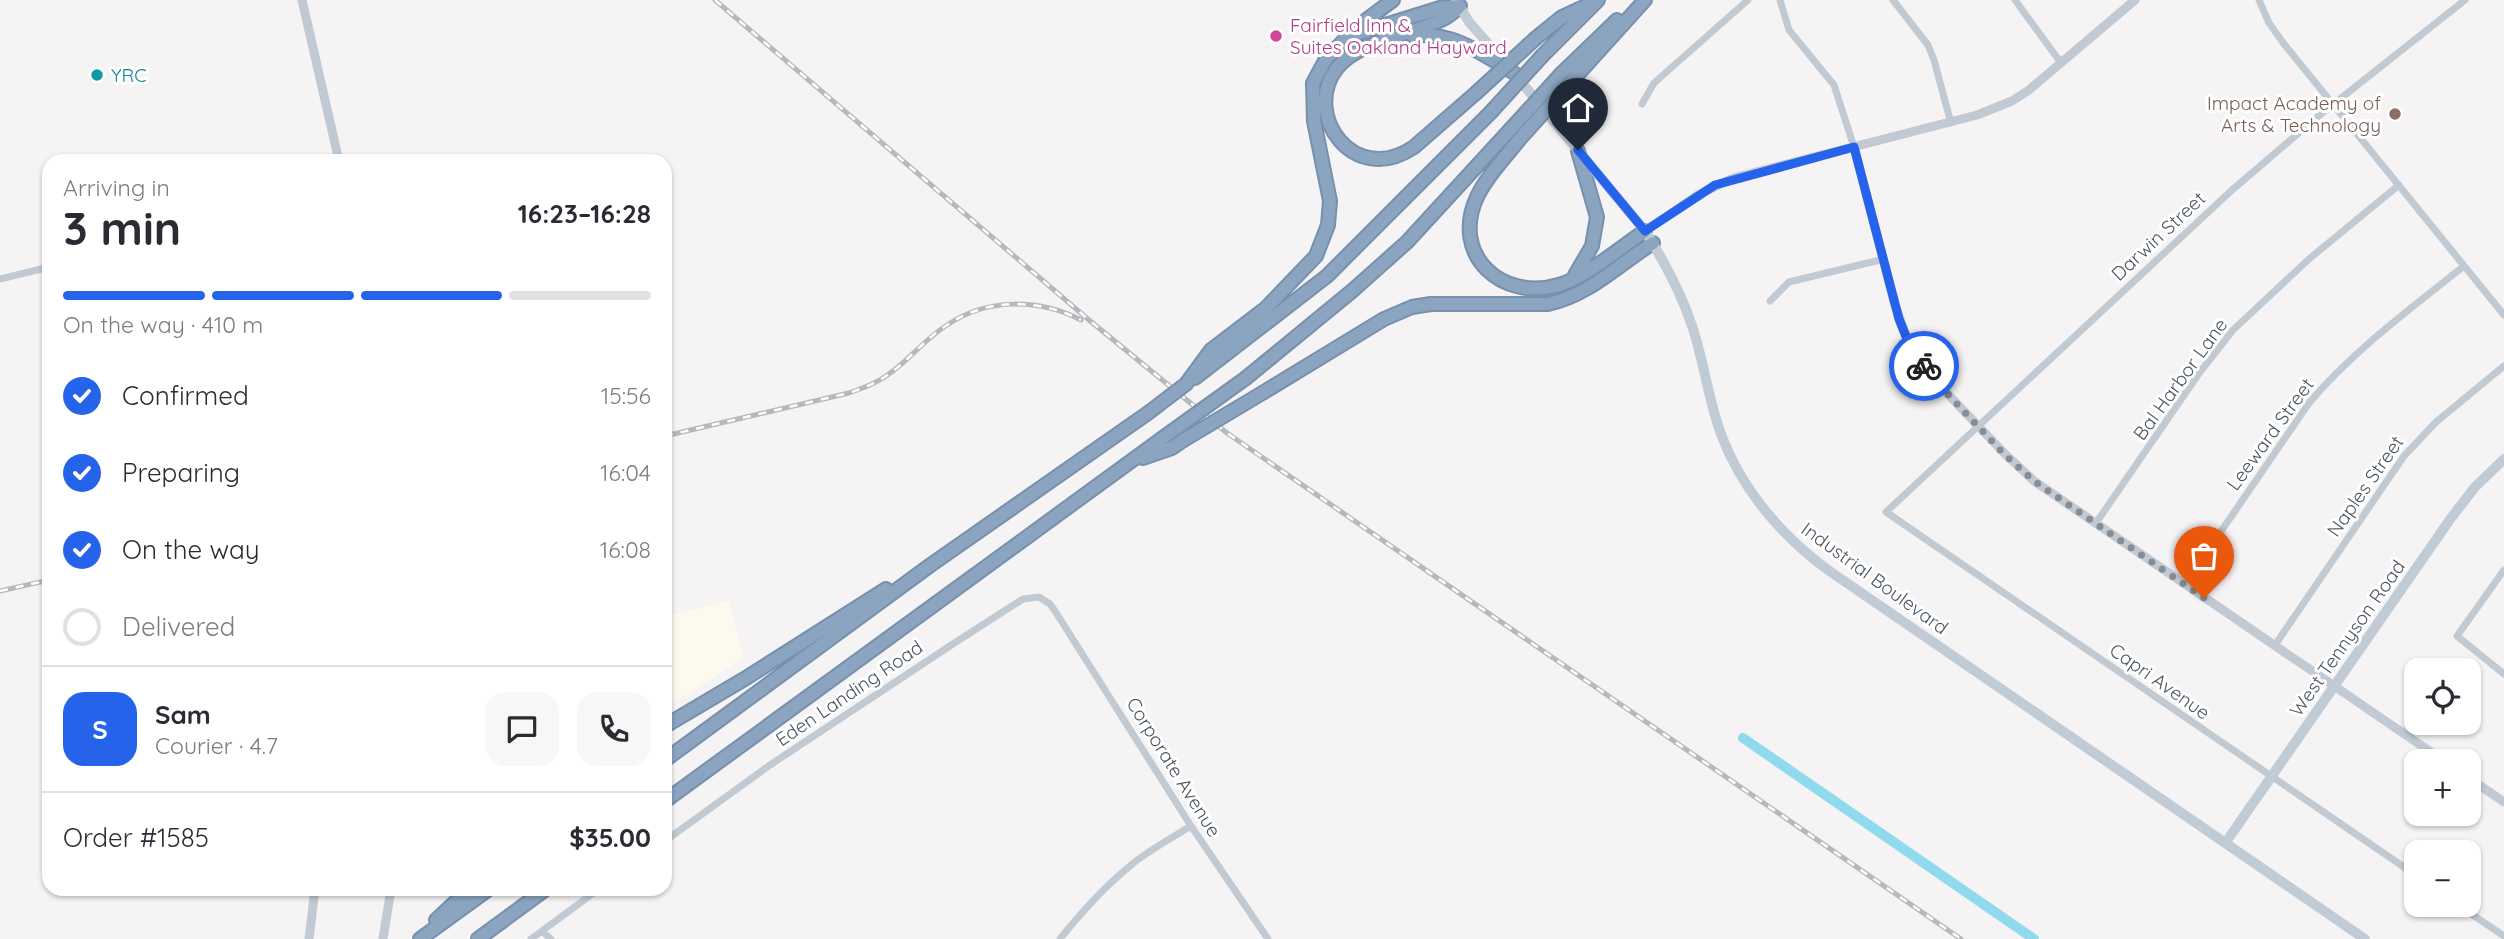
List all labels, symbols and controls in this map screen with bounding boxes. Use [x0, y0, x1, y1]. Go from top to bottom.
place label: Fairfield Inn & Suites Oakland Hayward [1290, 13, 1507, 59]
marker: Fairfield Inn & Suites Oakland Hayward [1268, 28, 1284, 44]
place label: YRC [111, 63, 147, 87]
marker: YRC [89, 67, 105, 83]
pin [1548, 78, 1608, 150]
icon: home [1559, 89, 1597, 127]
place label: Impact Academy of Arts & Technology [2207, 91, 2381, 137]
marker: Impact Academy of Arts & Technology [2387, 106, 2403, 122]
text: Arriving in [63, 173, 170, 202]
street label: Darwin Street [2106, 186, 2210, 286]
text: 16:23–16:28 [518, 197, 651, 230]
text: 3 min [63, 199, 181, 257]
text: On the way · 410 m [63, 310, 263, 339]
street label: Bal Harbor Lane [2128, 313, 2232, 445]
courier [1889, 331, 1959, 401]
icon: bike [1905, 347, 1943, 385]
street label: Leeward Street [2221, 373, 2319, 495]
icon: check [63, 377, 101, 415]
text: Confirmed [122, 379, 249, 412]
text: 15:56 [601, 381, 651, 410]
street label: Naples Street [2321, 431, 2409, 541]
icon: check [63, 454, 101, 492]
text: Preparing [122, 456, 240, 489]
text: 16:04 [600, 458, 651, 487]
street label: Industrial Boulevard [1797, 517, 1953, 639]
pin [2174, 526, 2234, 598]
icon: check [63, 531, 101, 569]
text: On the way [122, 533, 260, 566]
text: 16:08 [600, 535, 651, 564]
icon: bag [2185, 537, 2223, 575]
street label: West Tennyson Road [2284, 555, 2410, 721]
text: Delivered [122, 610, 235, 643]
street label: Eden Landing Road [771, 635, 927, 751]
street label: Capri Avenue [2105, 638, 2215, 724]
map controls [2404, 658, 2481, 917]
button: locate [2404, 658, 2481, 735]
button: chat [485, 692, 559, 766]
button: phone [577, 692, 651, 766]
street label: Corporate Avenue [1121, 693, 1227, 841]
text: Sam [155, 698, 211, 731]
text: S [92, 713, 108, 746]
text: Courier · 4.7 [155, 731, 278, 760]
button: + [2404, 749, 2481, 826]
text: Order #1585 [63, 821, 209, 854]
text: $35.00 [569, 821, 651, 854]
button: − [2404, 840, 2481, 917]

